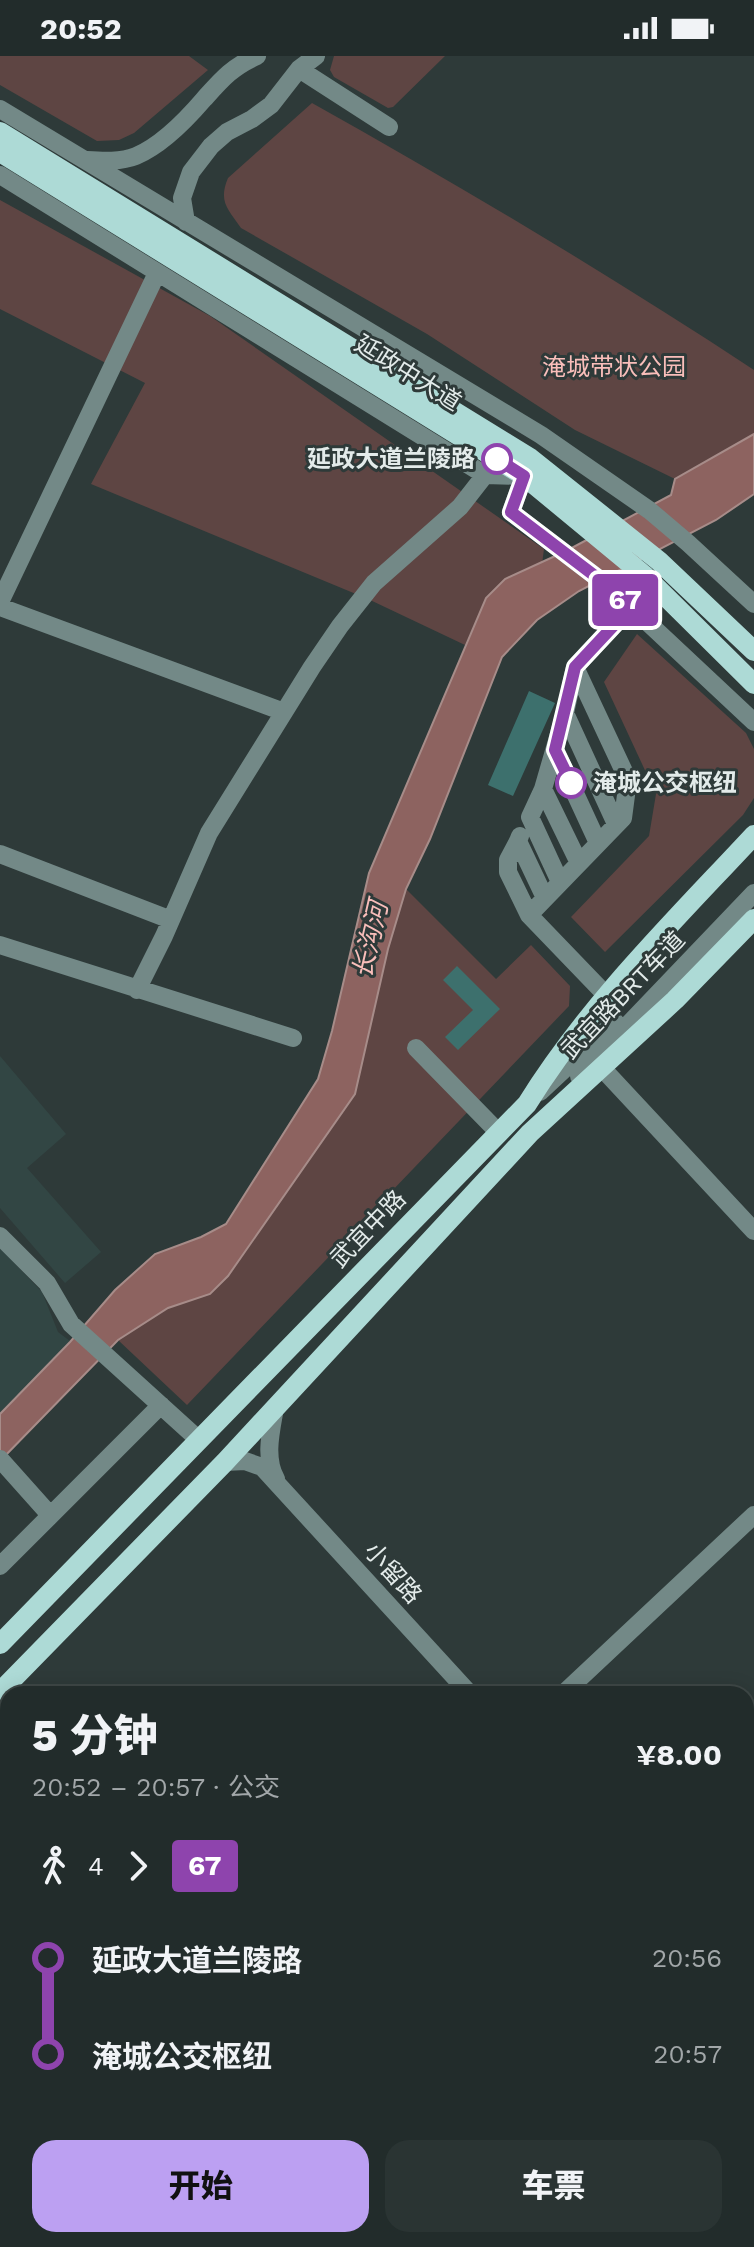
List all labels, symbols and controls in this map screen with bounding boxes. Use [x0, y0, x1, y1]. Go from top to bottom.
text: 20:52 [40, 11, 122, 46]
street label: 延政中大道 [350, 329, 466, 417]
park label: 淹城带状公园 [542, 353, 686, 381]
marker: 延政大道兰陵路 [482, 444, 512, 474]
place label: 延政大道兰陵路 [307, 445, 475, 473]
line badge: 67 [589, 574, 661, 626]
text: 67 [608, 583, 642, 616]
marker: 淹城公交枢纽 [556, 768, 586, 798]
place label: 淹城公交枢纽 [593, 769, 737, 797]
water label: 长沟河 [347, 894, 395, 981]
street label: 武宜路BRT车道 [555, 926, 691, 1064]
street label: 武宜中路 [325, 1185, 411, 1273]
street label: 小留路 [359, 1537, 427, 1609]
text: 5 分钟 [32, 1710, 157, 1762]
text: ¥8.00 [636, 1737, 722, 1772]
text: 20:52 – 20:57 · 公交 [32, 1772, 280, 1802]
icon: walk [32, 1844, 76, 1888]
icon: forward [116, 1844, 160, 1888]
text: 67 [188, 1849, 222, 1882]
text: 4 [88, 1851, 104, 1881]
text: 延政大道兰陵路 [92, 1943, 302, 1978]
text: 20:56 [652, 1943, 722, 1973]
text: 淹城公交枢纽 [92, 2039, 272, 2074]
text: 20:57 [653, 2039, 722, 2069]
button: 开始 [32, 2140, 369, 2232]
button: 车票 [385, 2140, 722, 2232]

